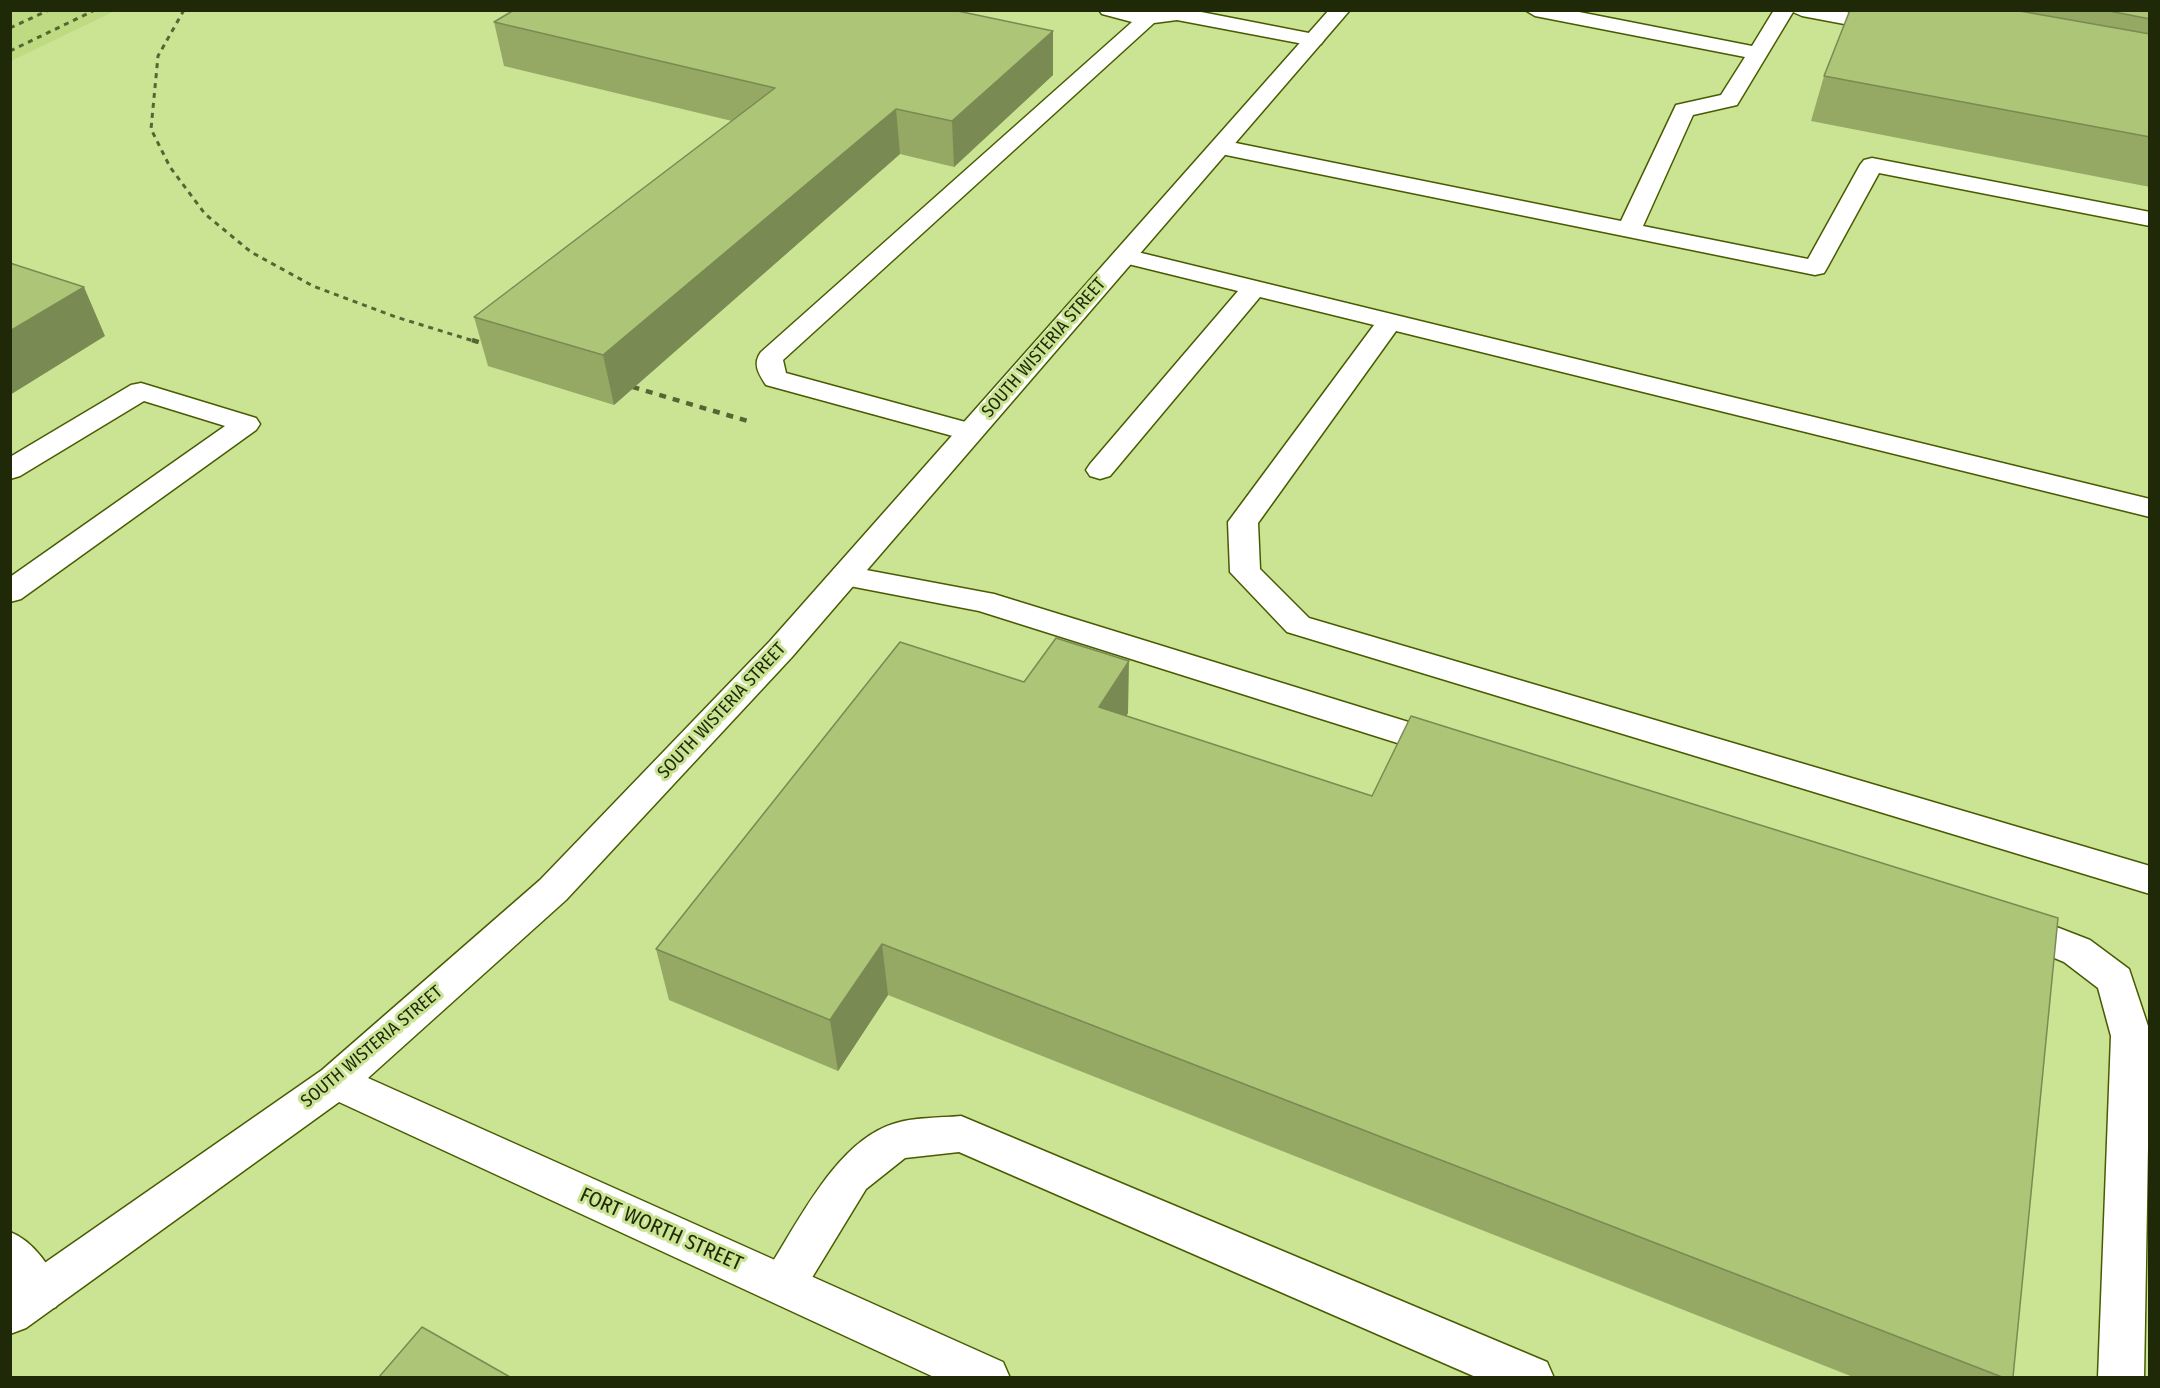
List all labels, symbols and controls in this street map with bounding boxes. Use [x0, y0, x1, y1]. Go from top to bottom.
street label: SOUTH WISTERIA STREET [977, 274, 1111, 422]
street label: SOUTH WISTERIA STREET [653, 639, 791, 783]
street label: SOUTH WISTERIA STREET [297, 982, 447, 1112]
street label: FORT WORTH STREET [576, 1183, 746, 1277]

